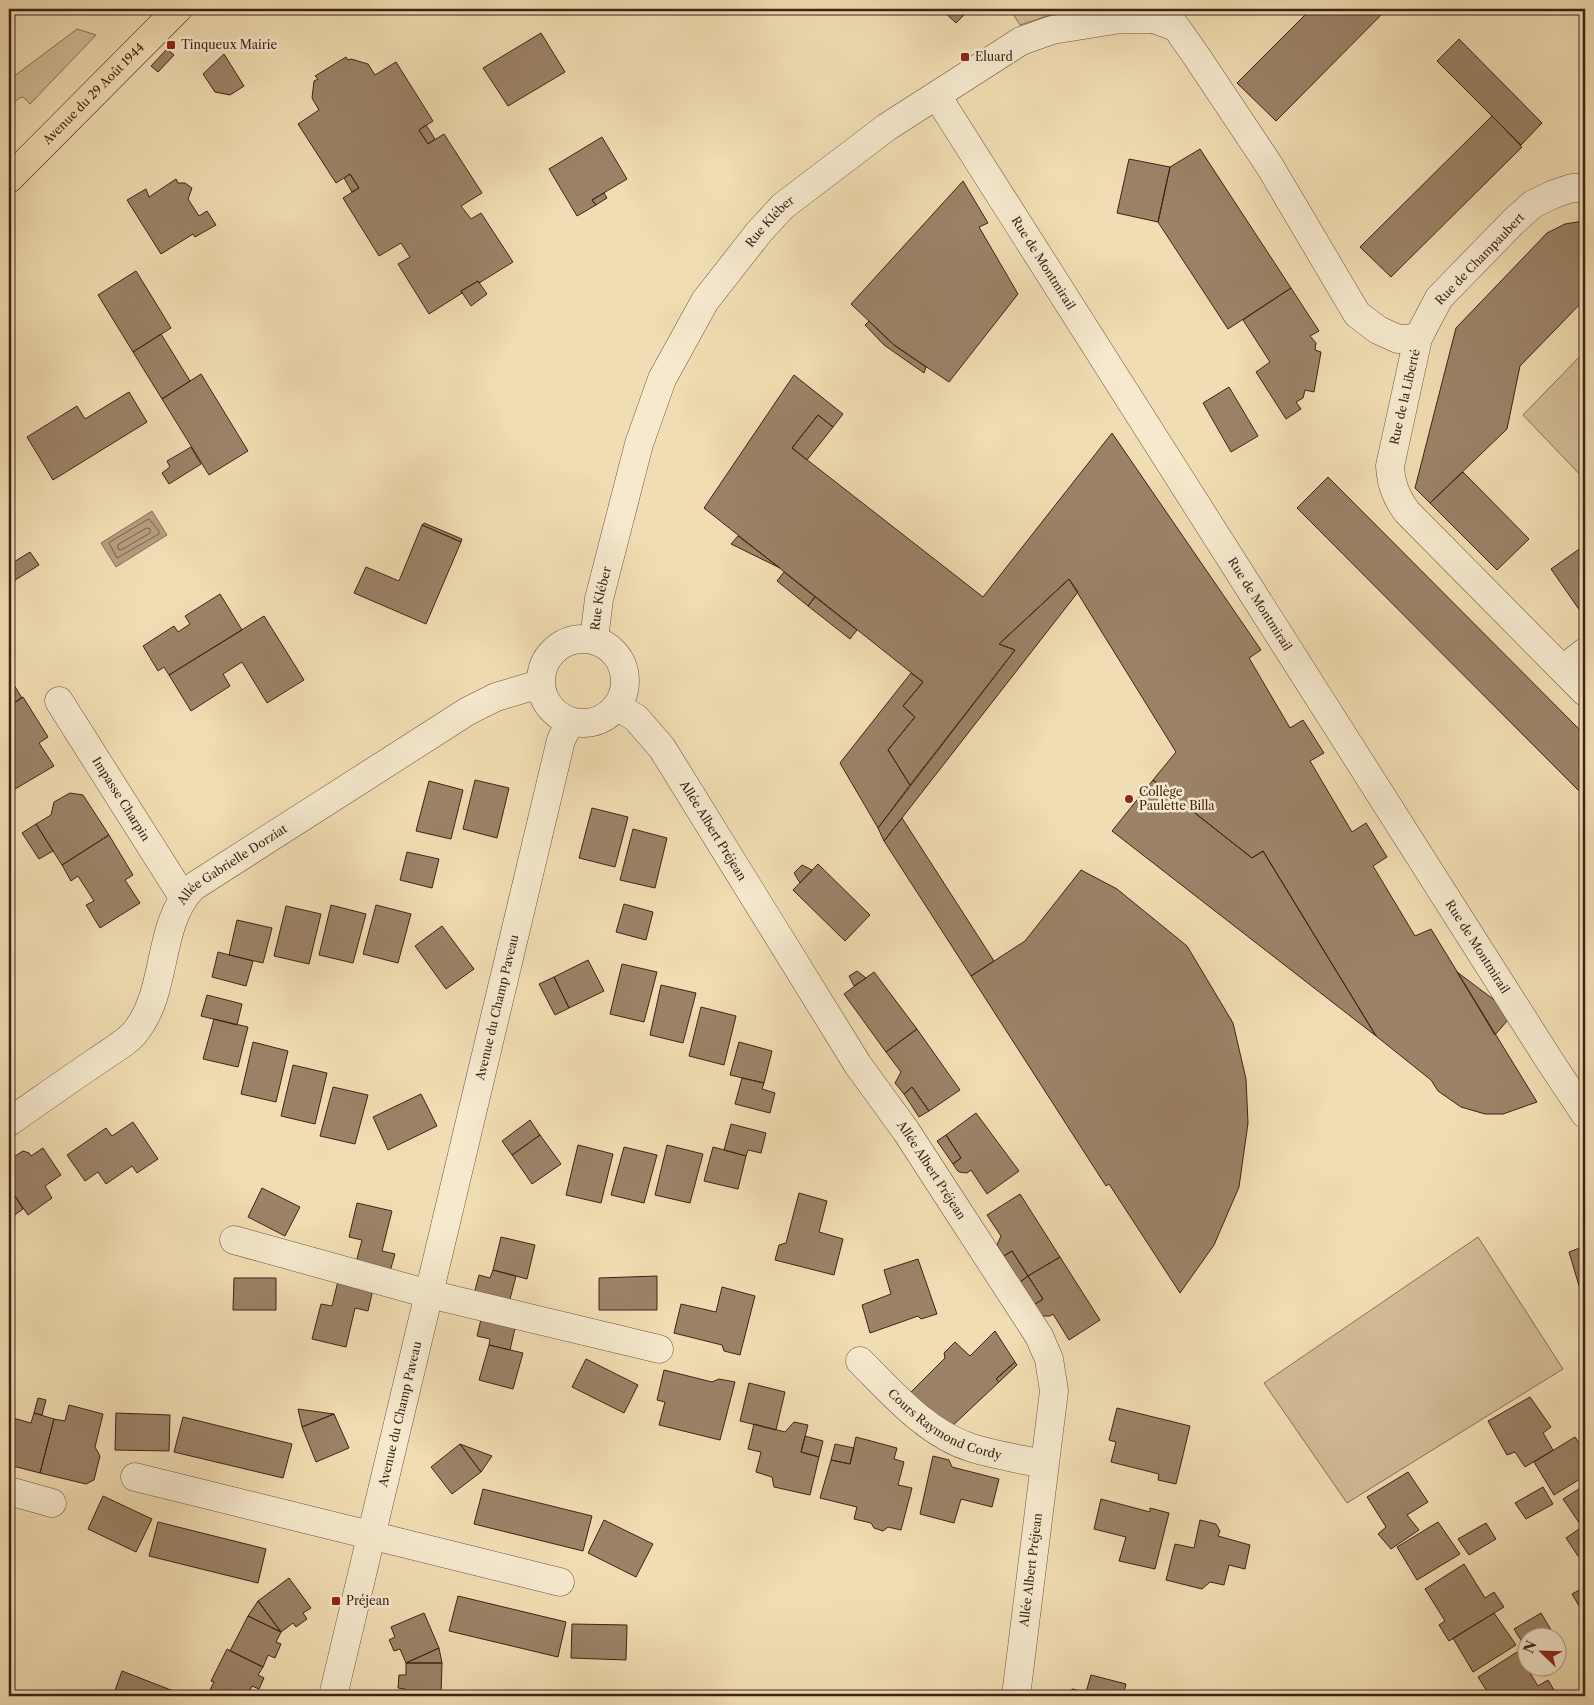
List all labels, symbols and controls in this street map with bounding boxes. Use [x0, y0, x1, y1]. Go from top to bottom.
place label: Tinqueux Mairie [181, 37, 277, 52]
marker: Tinqueux Mairie [165, 39, 177, 51]
street label: Avenue du 29 Août 1944 [39, 40, 147, 148]
place label: Eluard [975, 49, 1013, 64]
marker: Eluard [959, 51, 971, 63]
street label: Rue Kléber [742, 192, 797, 250]
street label: Rue de Champaubert [1432, 209, 1528, 308]
street label: Rue de Montmirail [1008, 213, 1079, 313]
street label: Rue de la Liberté [1386, 347, 1423, 446]
street label: Rue de Montmirail [1225, 554, 1296, 654]
street label: Rue Kléber [587, 565, 614, 631]
street label: Impasse Charpin [89, 754, 154, 844]
street label: Allée Albert Préjean [676, 777, 750, 884]
place label: Collège Paulette Billa [1139, 784, 1215, 813]
marker: Collège Paulette Billa [1123, 793, 1135, 805]
street label: Allée Gabrielle Dorziat [173, 820, 290, 908]
street label: Rue de Montmirail [1443, 897, 1513, 997]
street label: Avenue du Champ Paveau [472, 932, 522, 1082]
street label: Allée Albert Préjean [894, 1117, 970, 1223]
street label: Avenue du Champ Paveau [375, 1339, 425, 1489]
street label: Cours Raymond Cordy [885, 1386, 1003, 1462]
street label: Allée Albert Préjean [1016, 1512, 1045, 1629]
place label: Préjean [346, 1593, 390, 1608]
marker: Préjean [330, 1595, 342, 1607]
north arrow [1516, 1628, 1566, 1678]
text: N [1519, 1638, 1541, 1656]

